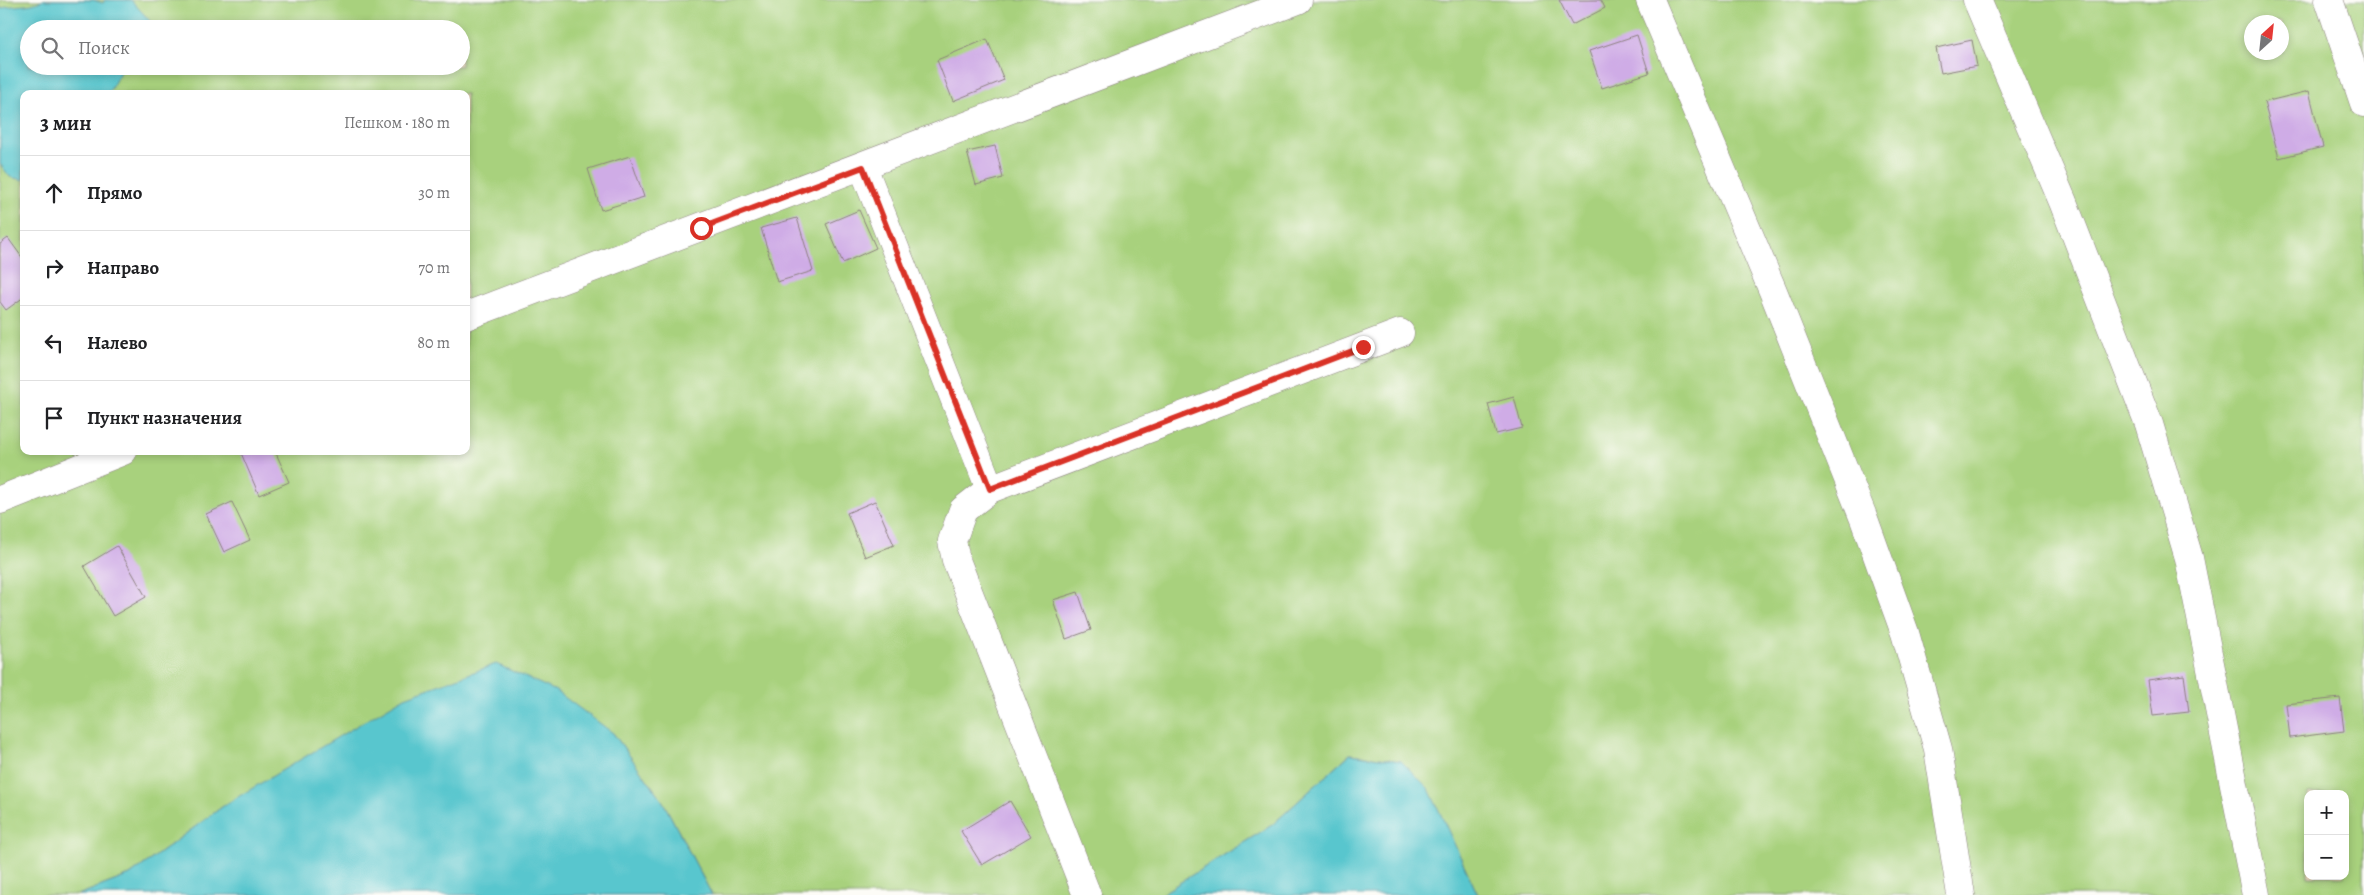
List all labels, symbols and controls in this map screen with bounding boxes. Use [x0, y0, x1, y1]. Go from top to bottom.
north arrow [2244, 15, 2289, 60]
search box [20, 20, 470, 75]
icon: search [38, 34, 66, 62]
text: Поиск [78, 35, 130, 61]
text: 3 мин [40, 109, 92, 137]
text: Пешком · 180 m [344, 112, 450, 134]
icon: ahead [40, 179, 68, 207]
text: Прямо [87, 180, 142, 206]
text: 30 m [418, 182, 450, 204]
route start [690, 217, 713, 240]
icon: right [40, 254, 68, 282]
text: Направо [87, 255, 159, 281]
text: 70 m [418, 257, 450, 279]
icon: left [40, 329, 68, 357]
text: Налево [87, 330, 147, 356]
text: 80 m [417, 332, 450, 354]
route end [1352, 336, 1375, 359]
icon: arrive [40, 404, 68, 432]
text: Пункт назначения [87, 405, 242, 431]
map controls [2304, 790, 2349, 880]
button: + [2304, 790, 2349, 835]
button: − [2304, 835, 2349, 880]

